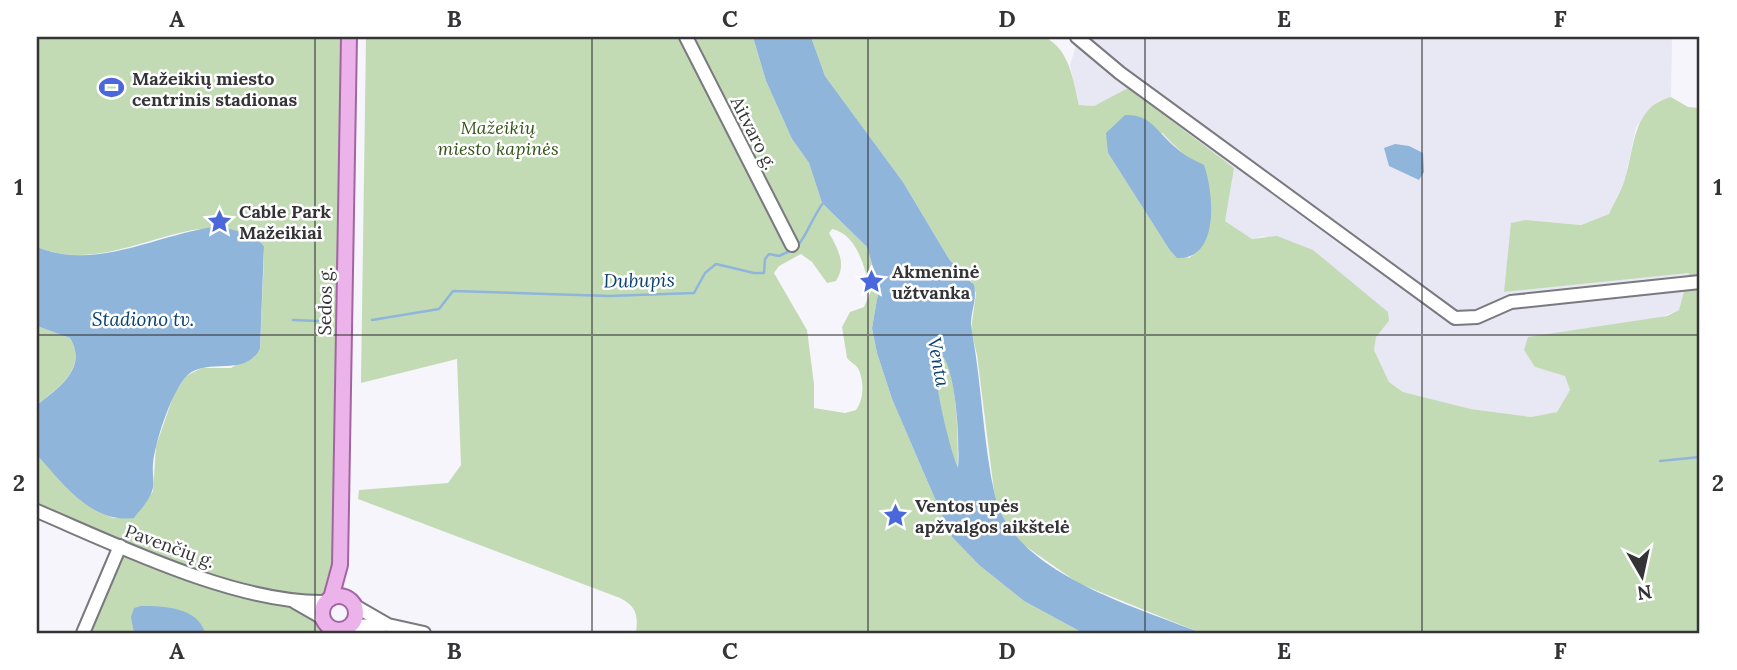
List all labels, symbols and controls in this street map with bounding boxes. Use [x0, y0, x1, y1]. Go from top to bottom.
text: A [169, 4, 185, 33]
text: B [446, 4, 462, 33]
text: C [722, 4, 738, 33]
text: D [998, 4, 1016, 33]
text: E [1277, 4, 1291, 33]
text: F [1553, 4, 1567, 33]
place label: Mažeikių miesto centrinis stadionas [132, 67, 297, 111]
sports icon: Mažeikių miesto centrinis stadionas [98, 74, 126, 102]
street label: Aitvaro g. [725, 92, 782, 174]
park label: Mažeikių miesto kapinės [437, 116, 559, 160]
text: 1 [14, 172, 24, 201]
text: 1 [1713, 172, 1723, 201]
place label: Cable Park Mažeikiai [239, 200, 331, 244]
place icon: Cable Park Mažeikiai [205, 207, 233, 235]
place label: Akmeninė užtvanka [892, 260, 980, 304]
street label: Sedos g. [313, 266, 337, 336]
water label: Dubupis [603, 267, 675, 293]
place icon: Akmeninė užtvanka [858, 267, 886, 295]
water label: Stadiono tv. [92, 307, 194, 331]
water label: Venta [922, 335, 956, 389]
text: 2 [13, 468, 25, 497]
text: 2 [1712, 468, 1724, 497]
place label: Ventos upės apžvalgos aikštelė [915, 494, 1070, 538]
place icon: Ventos upės apžvalgos aikštelė [881, 501, 909, 529]
street label: Pavenčių g. [122, 519, 218, 573]
north arrow [1608, 540, 1678, 610]
text: N [1635, 580, 1654, 606]
text: A [169, 636, 185, 665]
text: B [446, 636, 462, 665]
text: C [722, 636, 738, 665]
text: D [998, 636, 1016, 665]
text: E [1277, 636, 1291, 665]
text: F [1553, 636, 1567, 665]

